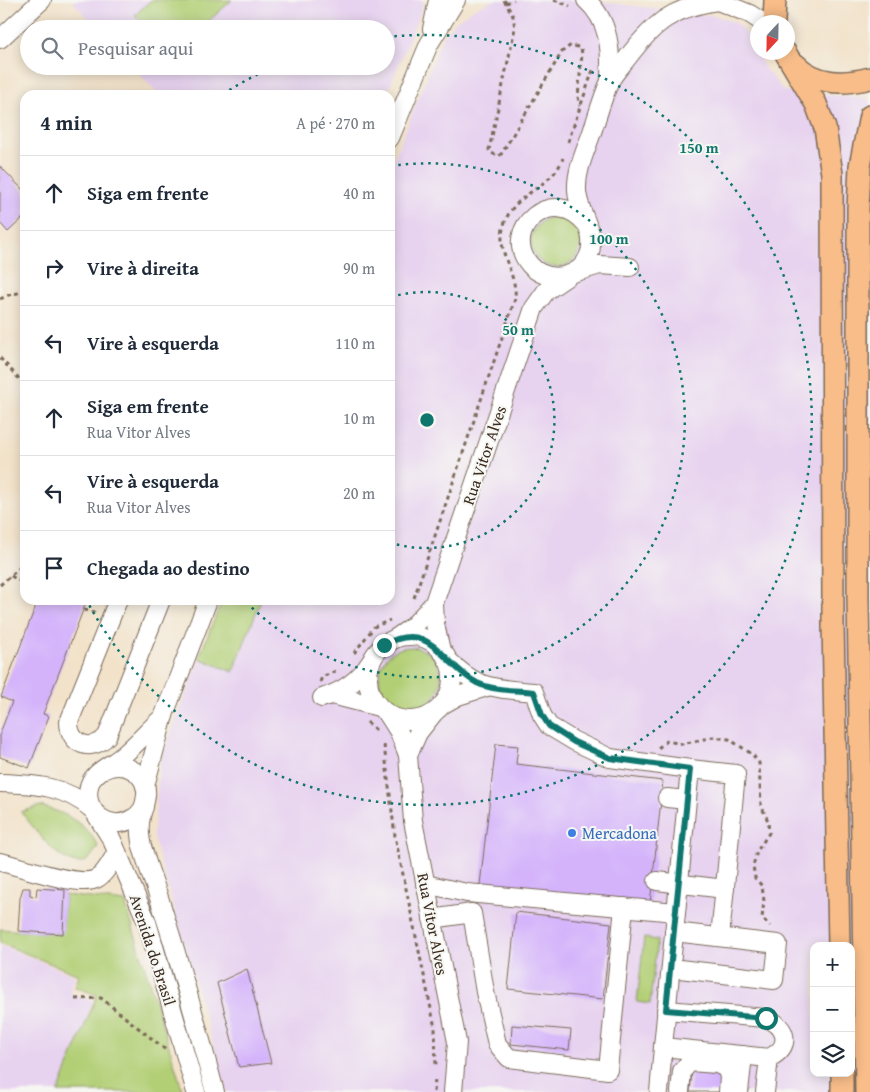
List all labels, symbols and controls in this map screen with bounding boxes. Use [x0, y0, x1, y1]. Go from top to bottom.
north arrow [750, 15, 795, 60]
search box [20, 20, 395, 75]
icon: search [38, 34, 66, 62]
text: Pesquisar aqui [78, 34, 193, 62]
text: 4 min [40, 107, 92, 138]
text: A pé · 270 m [296, 111, 375, 135]
text: 150 m [679, 137, 719, 158]
icon: ahead [40, 179, 68, 207]
text: Siga em frente [87, 179, 209, 207]
text: 40 m [343, 181, 375, 205]
text: 100 m [589, 228, 629, 249]
icon: right [40, 254, 68, 282]
text: Vire à direita [87, 254, 199, 282]
text: 90 m [343, 256, 375, 280]
text: 50 m [502, 319, 534, 340]
icon: left [40, 329, 68, 357]
text: Vire à esquerda [87, 329, 219, 357]
text: 110 m [335, 331, 375, 355]
text: Siga em frente [87, 392, 209, 420]
street label: Rua Vitor Alves [456, 402, 512, 508]
icon: ahead [40, 404, 68, 432]
text: 10 m [343, 406, 375, 430]
centre of rings [418, 411, 436, 429]
text: Rua Vitor Alves [87, 420, 191, 444]
text: Vire à esquerda [87, 467, 219, 495]
icon: left [40, 479, 68, 507]
text: 20 m [343, 481, 375, 505]
text: Rua Vitor Alves [87, 495, 191, 519]
icon: arrive [40, 554, 68, 582]
text: Chegada ao destino [87, 554, 250, 582]
route end [373, 634, 396, 657]
place label: Mercadona [582, 821, 657, 845]
marker: Mercadona [566, 827, 578, 839]
street label: Rua Vitor Alves [411, 871, 455, 977]
street label: Avenida do Brasil [124, 891, 182, 1009]
map controls [810, 942, 855, 1077]
button: + [810, 942, 855, 987]
button: − [810, 987, 855, 1032]
route start [755, 1007, 778, 1030]
button: layers [810, 1032, 855, 1077]

